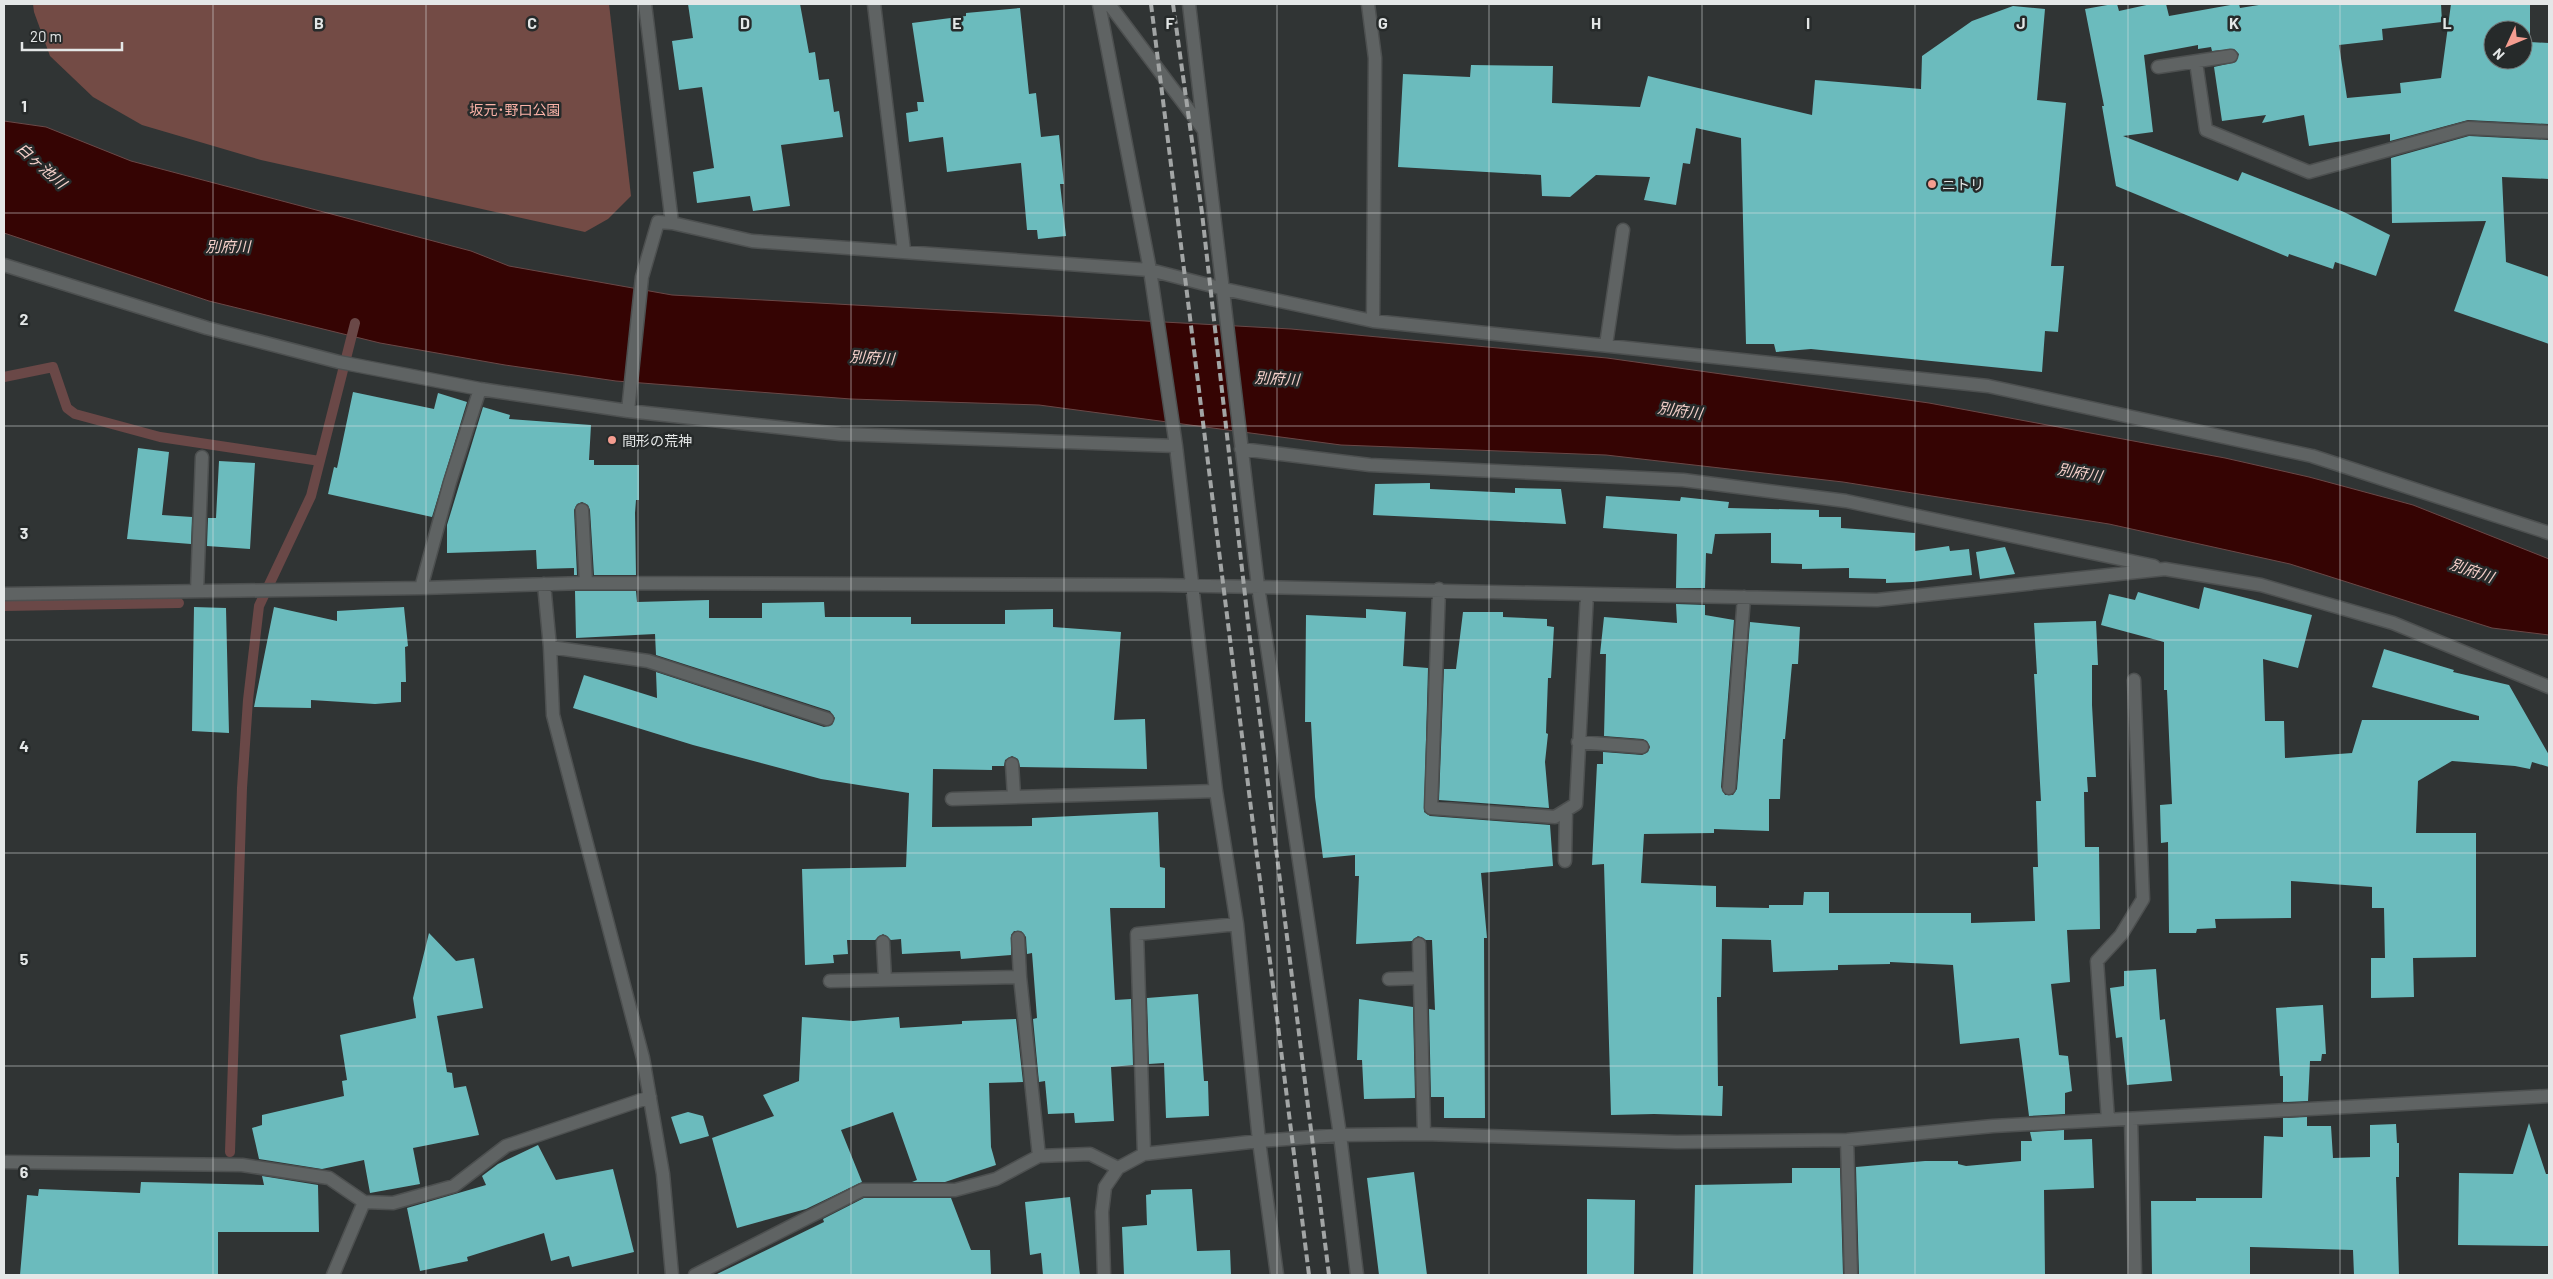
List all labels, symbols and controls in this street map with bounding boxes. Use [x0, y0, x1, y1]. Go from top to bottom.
text: B [314, 13, 324, 32]
text: C [527, 13, 537, 32]
text: D [740, 13, 750, 32]
text: E [952, 13, 962, 32]
text: F [1166, 13, 1175, 32]
text: G [1378, 13, 1388, 32]
text: H [1591, 13, 1601, 32]
text: I [1806, 13, 1810, 32]
text: J [2016, 13, 2026, 32]
text: K [2229, 13, 2239, 32]
text: L [2442, 13, 2452, 32]
scale bar [22, 20, 122, 52]
north arrow [2483, 20, 2533, 70]
text: 20 m [30, 27, 62, 45]
text: N [2489, 45, 2508, 64]
text: 1 [21, 96, 27, 115]
park label: 坂元･野口公園 [470, 101, 561, 118]
water label: 白ヶ池川 [14, 138, 72, 193]
place label: ニトリ [1942, 176, 1984, 193]
marker: ニトリ [1926, 178, 1938, 190]
water label: 別府川 [205, 237, 252, 255]
text: 2 [20, 309, 29, 328]
water label: 別府川 [849, 347, 897, 367]
water label: 別府川 [1254, 368, 1302, 388]
water label: 別府川 [1656, 398, 1706, 422]
place label: 間形の荒神 [622, 432, 692, 449]
marker: 間形の荒神 [606, 434, 618, 446]
water label: 別府川 [2056, 459, 2106, 485]
text: 3 [20, 523, 28, 542]
water label: 別府川 [2448, 554, 2498, 586]
text: 4 [19, 736, 29, 755]
text: 5 [20, 949, 29, 968]
text: 6 [20, 1162, 29, 1181]

